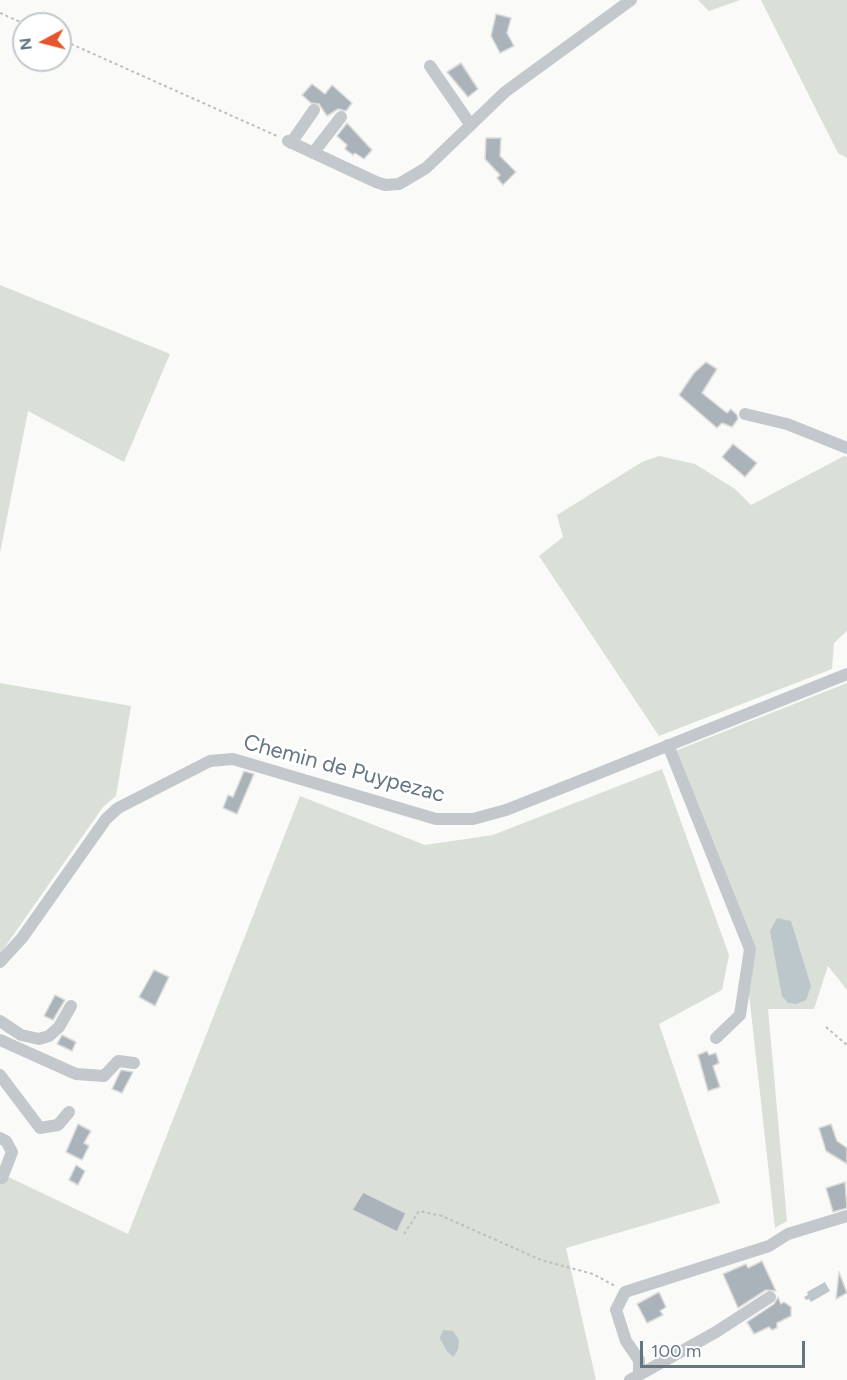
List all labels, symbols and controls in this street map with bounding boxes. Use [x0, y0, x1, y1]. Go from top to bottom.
north arrow [12, 12, 72, 72]
text: N [15, 37, 36, 51]
street label: Chemin de Puypezac [240, 729, 448, 809]
scale bar [643, 1329, 808, 1367]
text: 100 m [651, 1340, 701, 1362]

